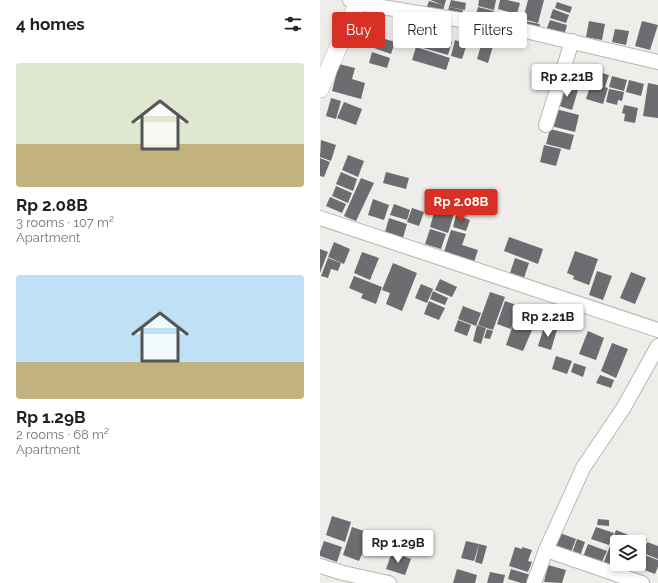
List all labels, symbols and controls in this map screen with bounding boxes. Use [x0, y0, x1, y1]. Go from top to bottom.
chip: Buy [332, 12, 385, 48]
chip: Rent [393, 12, 451, 48]
chip: Filters [459, 12, 527, 48]
icon: filters [282, 13, 304, 35]
text: 4 homes [16, 14, 85, 34]
pin: Rp 2.21B [526, 64, 608, 98]
text: Rp 2.21B [541, 69, 593, 84]
icon: home [124, 89, 196, 161]
pin: Rp 2.08B [420, 189, 502, 223]
text: Rp 2.08B [434, 194, 488, 209]
text: Rp 2.08B [16, 195, 88, 215]
text: 3 rooms · 107 m² [16, 215, 114, 230]
text: Apartment [16, 230, 80, 245]
icon: home [124, 301, 196, 373]
pin: Rp 2.21B [507, 304, 589, 338]
text: Rp 2.21B [522, 309, 574, 324]
text: Rp 1.29B [16, 407, 85, 427]
text: 2 rooms · 68 m² [16, 427, 109, 442]
text: Apartment [16, 442, 80, 457]
pin: Rp 1.29B [357, 530, 439, 564]
text: Rp 1.29B [371, 535, 425, 550]
map controls [610, 535, 646, 571]
button: layers [610, 535, 646, 571]

